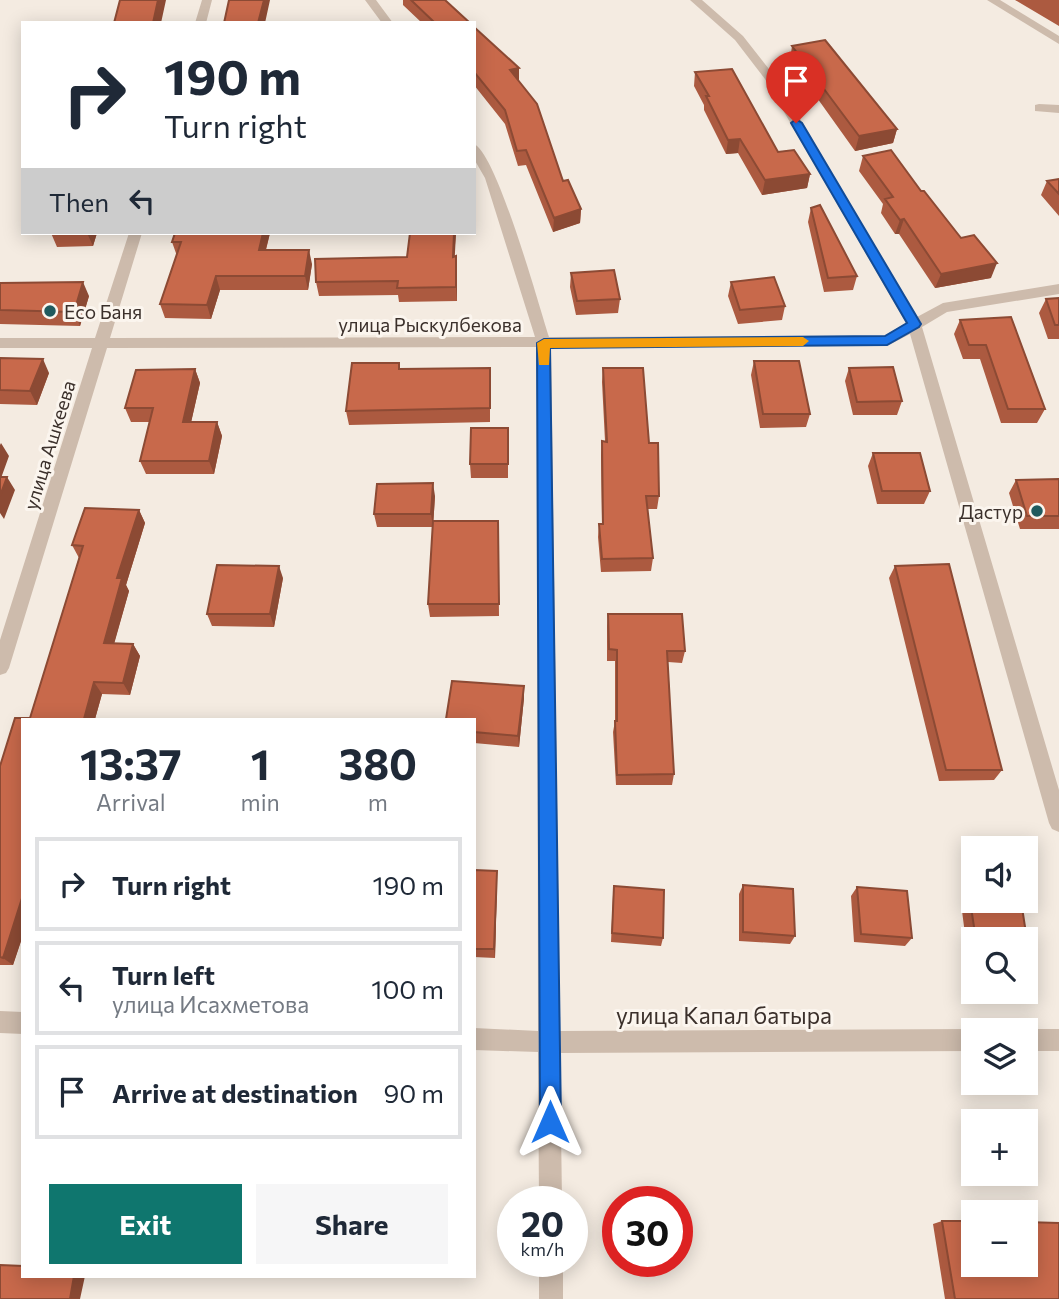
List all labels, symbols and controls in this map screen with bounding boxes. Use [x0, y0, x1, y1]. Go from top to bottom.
text: 190 m [164, 45, 301, 105]
icon: right [49, 49, 140, 140]
pin [766, 51, 826, 123]
icon: arrive [777, 62, 815, 100]
text: Turn right [164, 105, 307, 145]
icon: left [123, 182, 161, 220]
text: Then [49, 186, 109, 217]
place label: Eco Баня [64, 300, 142, 323]
marker: Eco Баня [42, 303, 58, 319]
street label: улица Рыскулбекова [338, 313, 522, 336]
street label: улица Ашкеева [18, 377, 80, 513]
place label: Дастур [959, 500, 1023, 523]
marker: Дастур [1029, 503, 1045, 519]
text: 13:37 [80, 737, 182, 789]
text: 1 [251, 737, 270, 789]
text: 380 [339, 737, 417, 789]
text: Arrival [96, 788, 166, 816]
text: min [241, 788, 280, 816]
text: m [368, 788, 388, 816]
map controls [961, 836, 1038, 1277]
button: sound [961, 836, 1038, 913]
icon: right [53, 865, 91, 903]
text: Turn right [112, 869, 231, 900]
text: 190 m [372, 869, 444, 900]
button: search [961, 927, 1038, 1004]
text: Turn left [112, 959, 215, 990]
icon: left [53, 969, 91, 1007]
text: 100 m [371, 973, 444, 1004]
text: улица Исахметова [112, 990, 309, 1018]
street label: улица Капал батыра [616, 1001, 832, 1029]
button: layers [961, 1018, 1038, 1095]
icon: arrive [53, 1073, 91, 1111]
text: Arrive at destination [112, 1077, 358, 1108]
text: 90 m [384, 1077, 444, 1108]
position arrow [513, 1085, 587, 1159]
button: + [961, 1109, 1038, 1186]
button: Exit [49, 1184, 242, 1264]
button: Share [256, 1184, 448, 1264]
speed limit sign: 30 [602, 1186, 693, 1277]
button: − [961, 1200, 1038, 1277]
text: 20 [521, 1201, 564, 1244]
text: km/h [521, 1238, 564, 1260]

